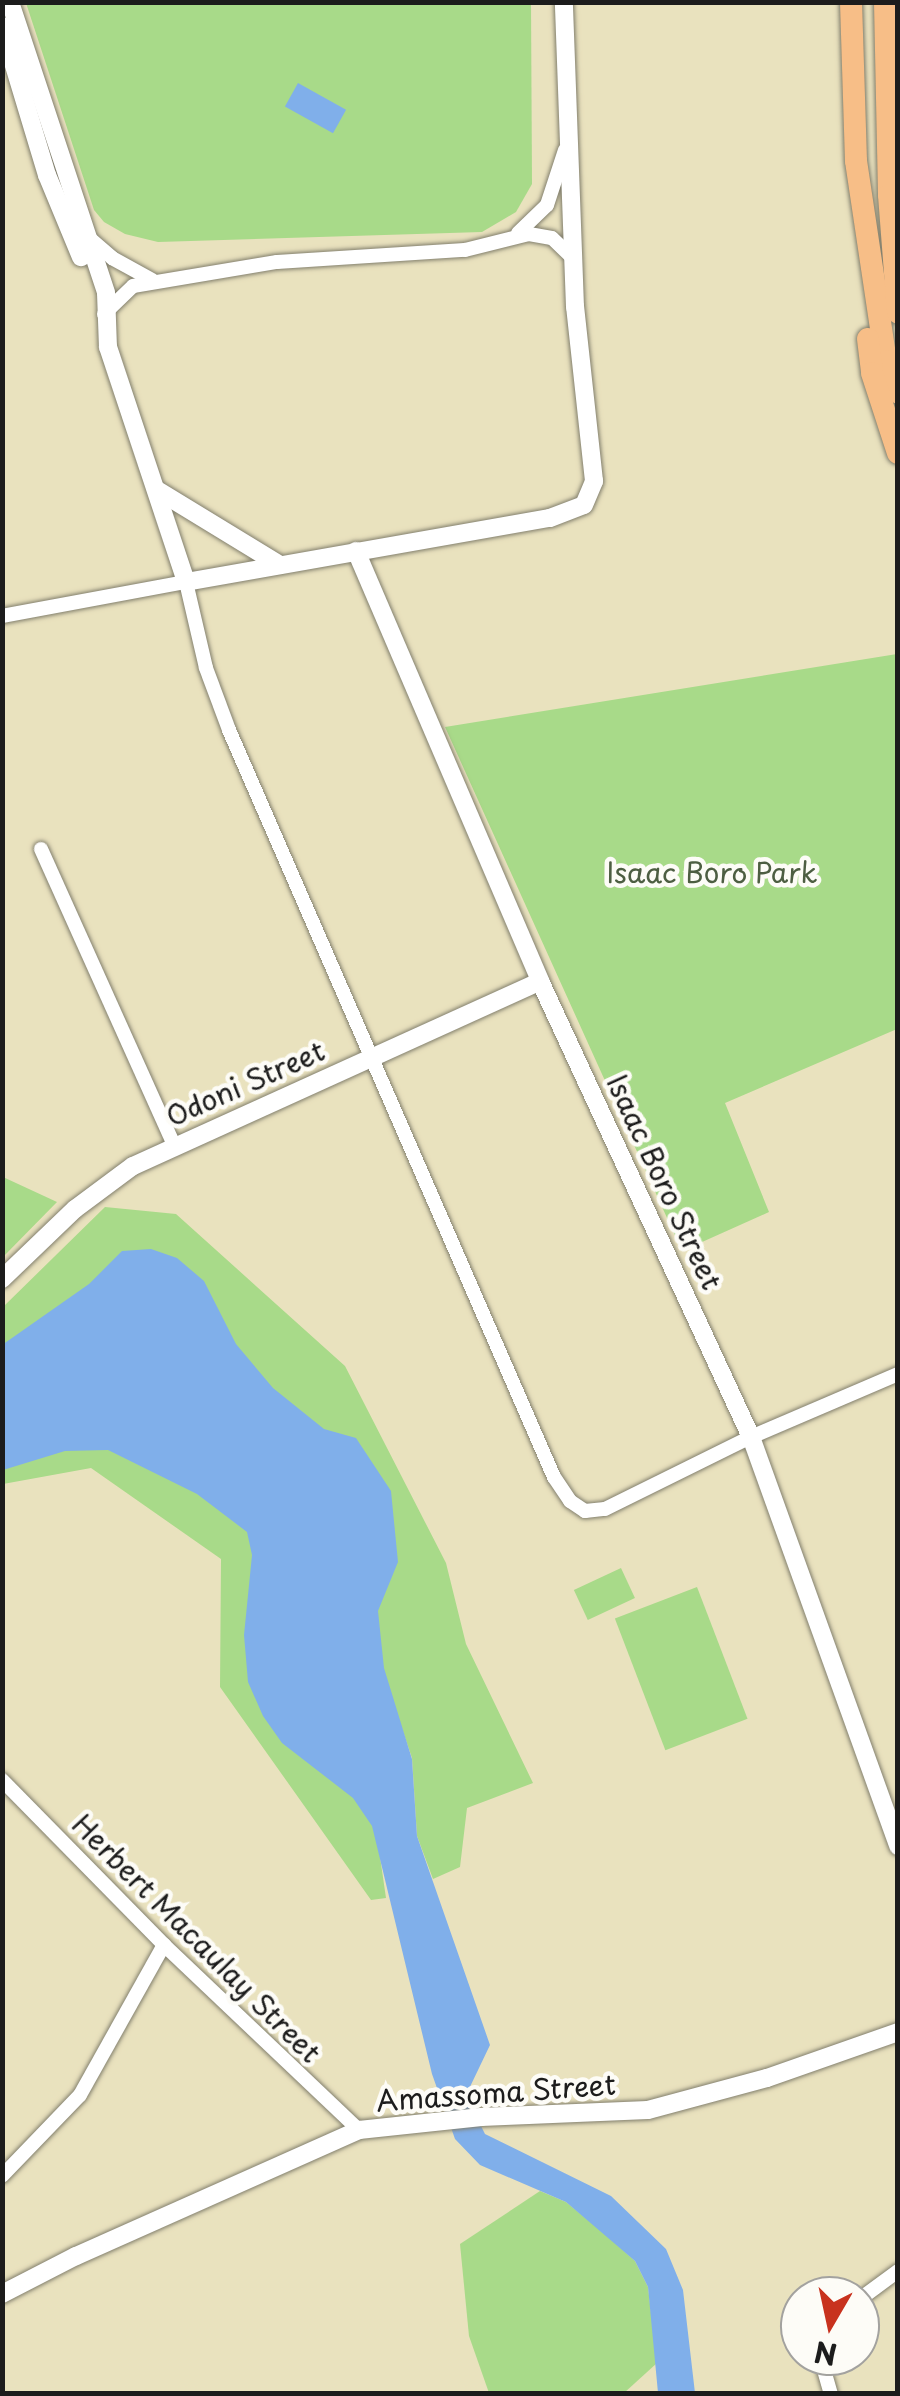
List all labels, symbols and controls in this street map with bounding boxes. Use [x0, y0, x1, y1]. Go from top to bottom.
park label: Isaac Boro Park [606, 855, 818, 889]
street label: Odoni Street [161, 1033, 329, 1133]
street label: Isaac Boro Street [600, 1069, 730, 1295]
street label: Herbert Macaulay Street [65, 1806, 329, 2070]
street label: Amassoma Street [375, 2067, 617, 2117]
north arrow [780, 2276, 880, 2376]
text: N [811, 2331, 840, 2377]

